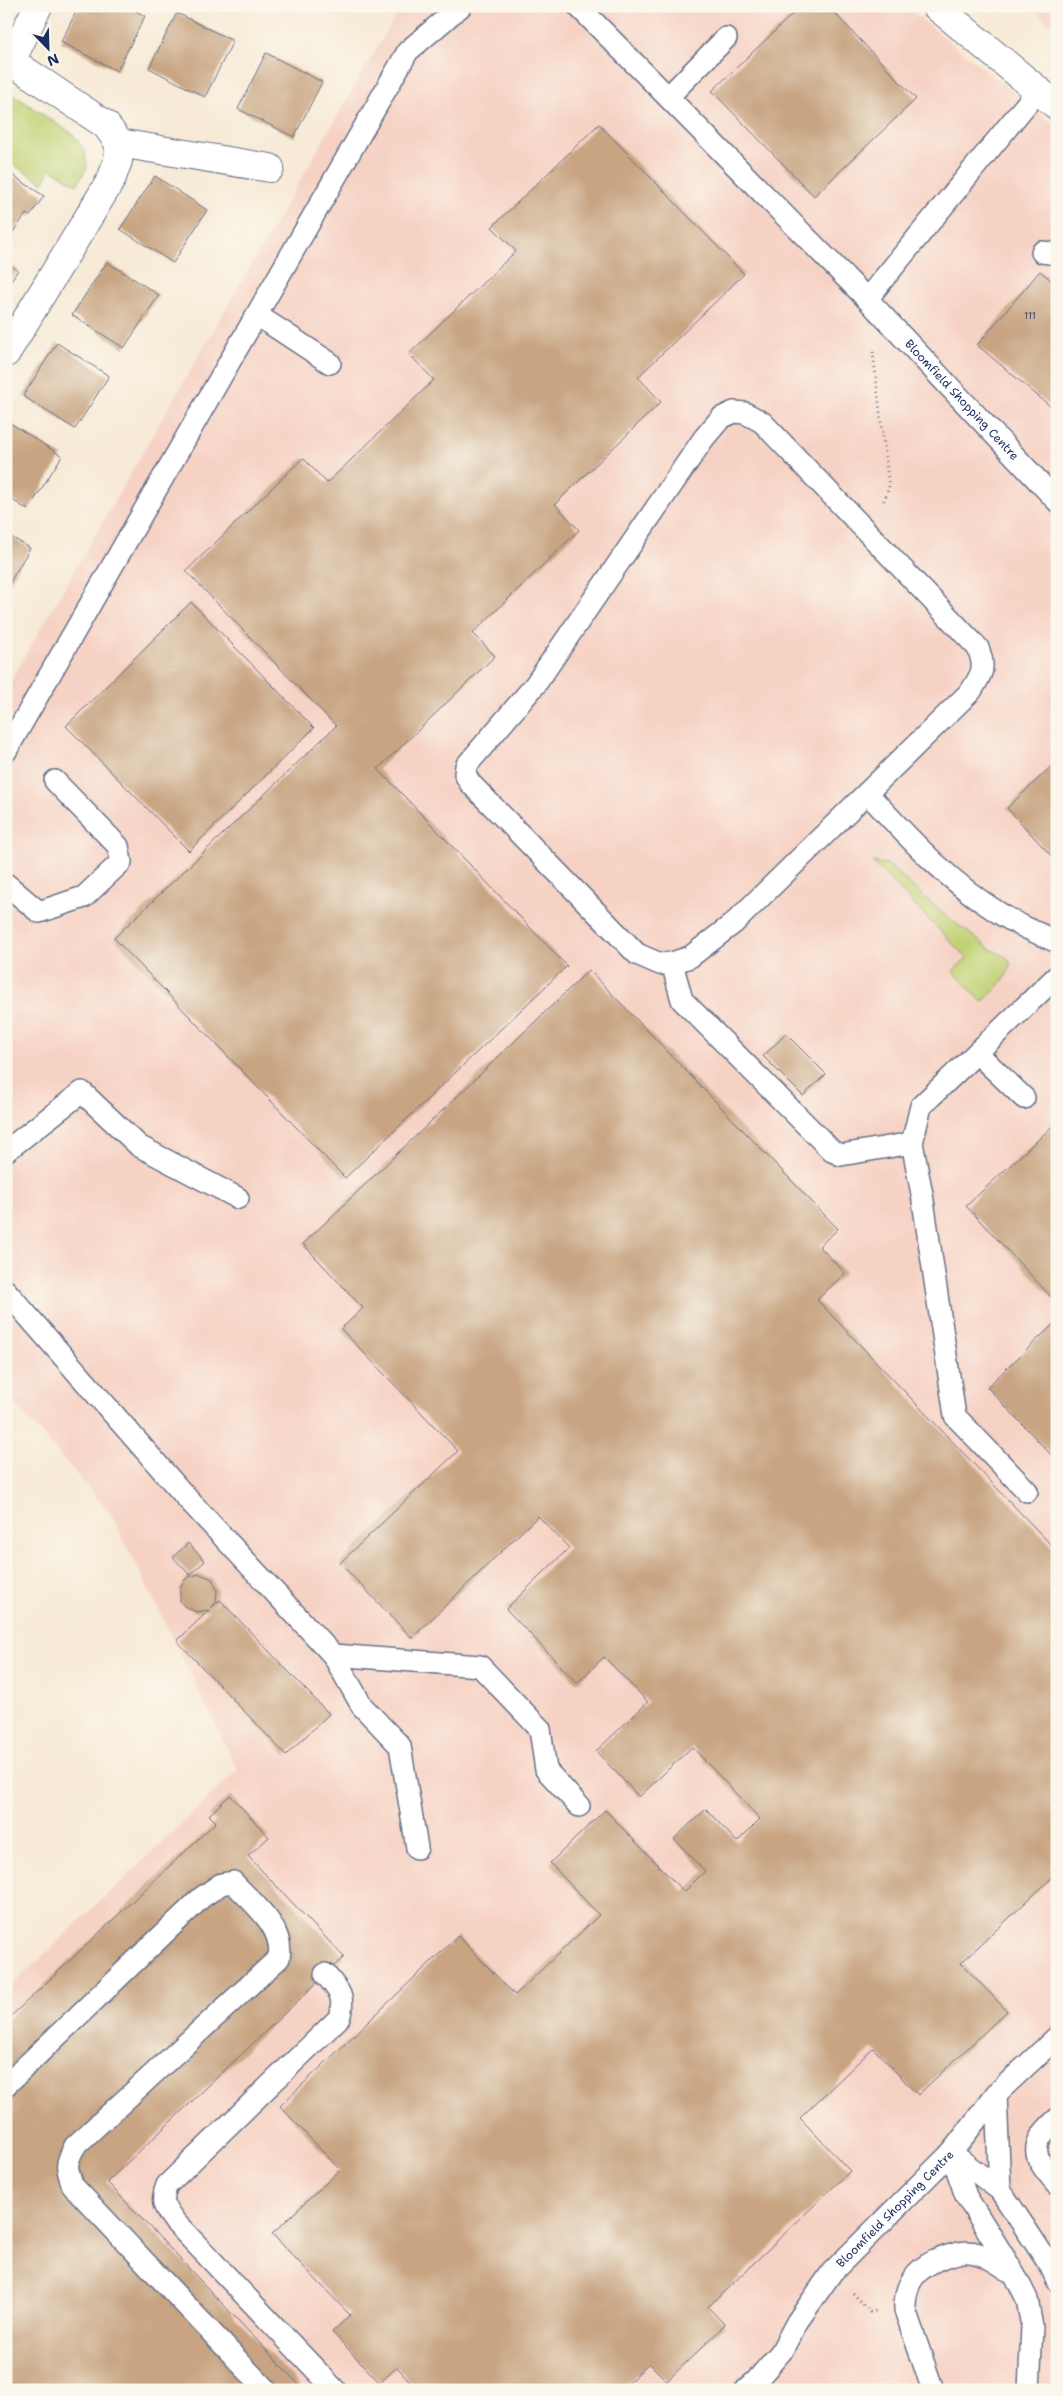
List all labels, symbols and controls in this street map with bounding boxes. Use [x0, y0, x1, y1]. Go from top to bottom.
north arrow [22, 22, 72, 72]
text: N [44, 50, 62, 70]
house number: 111 [1024, 309, 1036, 322]
street label: Bloomfield Shopping Centre [901, 336, 1023, 464]
street label: Bloomfield Shopping Centre [833, 2147, 957, 2271]

